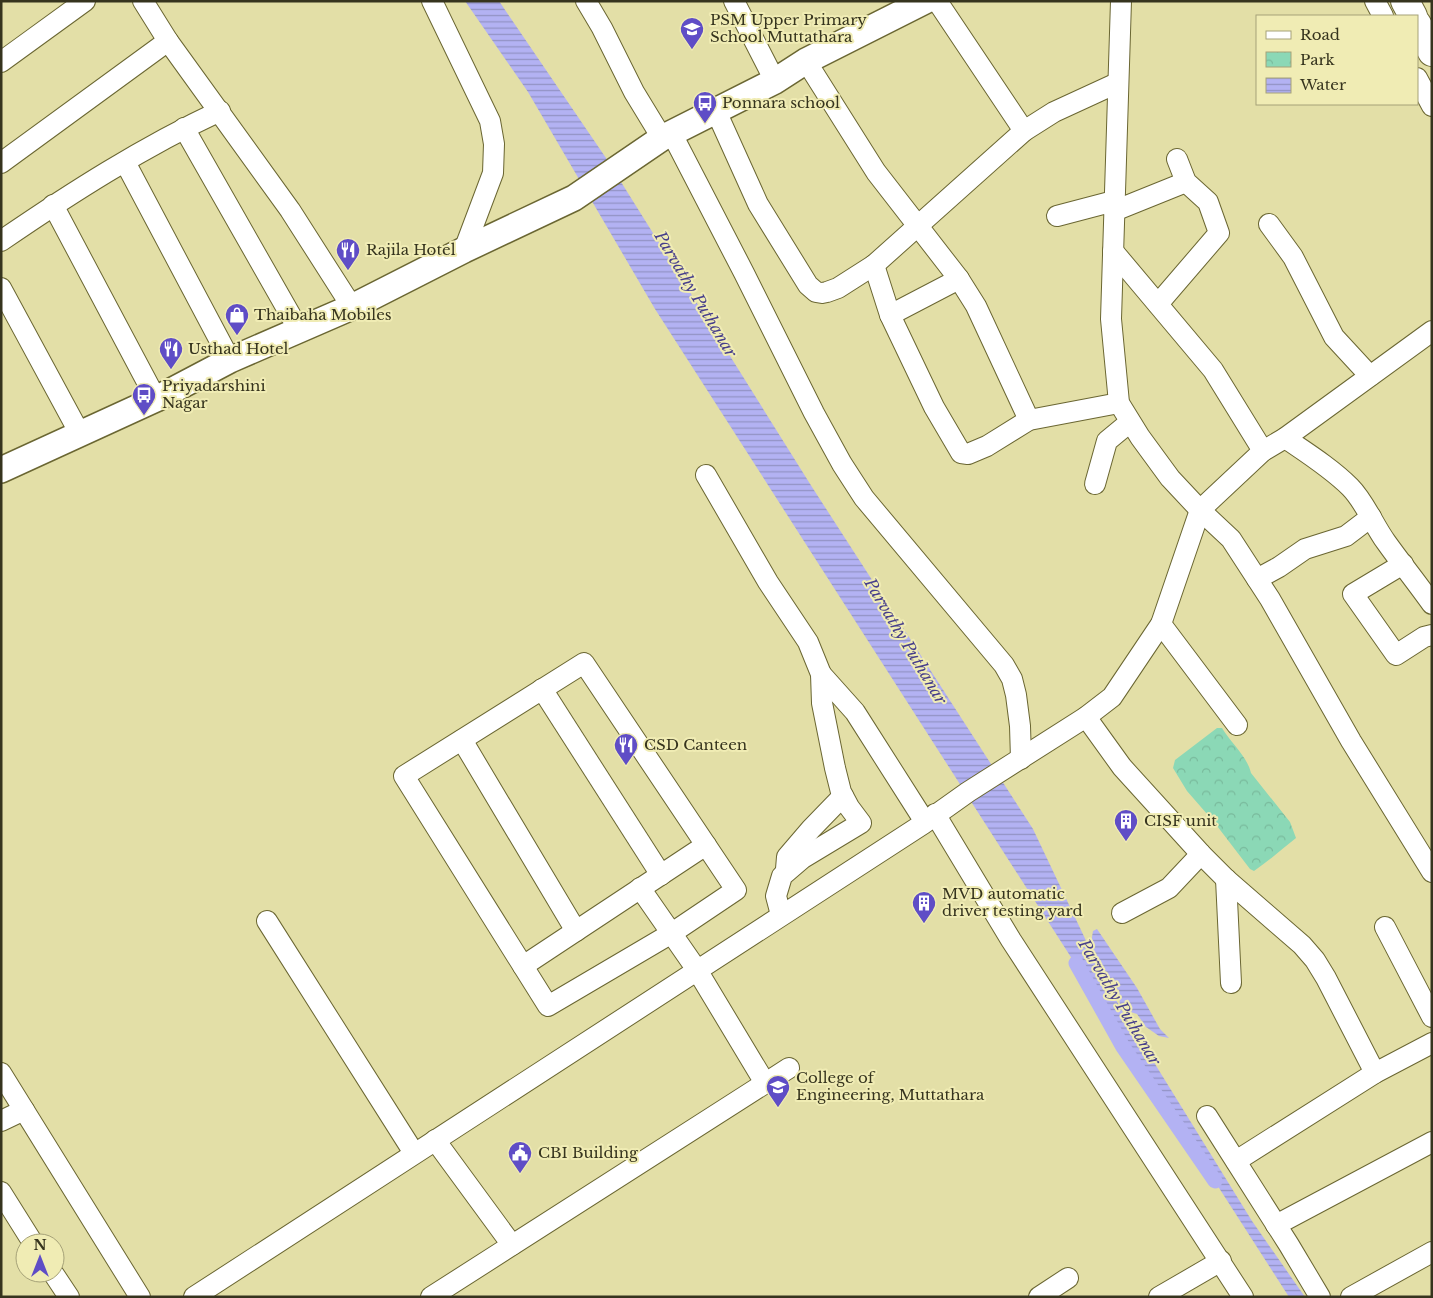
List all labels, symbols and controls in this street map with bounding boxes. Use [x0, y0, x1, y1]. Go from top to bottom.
place label: PSM Upper Primary School Muttathara [710, 10, 867, 46]
legend [1256, 15, 1418, 105]
school or university icon: PSM Upper Primary School Muttathara [679, 16, 705, 50]
text: Road [1300, 25, 1340, 44]
text: Park [1300, 50, 1336, 69]
text: Water [1299, 75, 1347, 94]
bus stop icon: Ponnara school [692, 90, 718, 124]
place label: Ponnara school [722, 93, 840, 112]
water label: Parvathy Puthanar [650, 226, 742, 361]
restaurant icon: Rajila Hotel [335, 237, 361, 271]
place label: Rajila Hotel [366, 240, 456, 259]
shop icon: Thaibaha Mobiles [224, 302, 250, 336]
place label: Thaibaha Mobiles [254, 305, 392, 324]
restaurant icon: Usthad Hotel [158, 336, 184, 370]
place label: Usthad Hotel [188, 339, 288, 358]
place label: Priyadarshini Nagar [162, 376, 266, 412]
bus stop icon: Priyadarshini Nagar [131, 382, 157, 416]
water label: Parvathy Puthanar [860, 573, 952, 708]
restaurant icon: CSD Canteen [613, 732, 639, 766]
place label: CSD Canteen [644, 735, 747, 754]
building icon: CISF unit [1113, 808, 1139, 842]
place label: CISF unit [1144, 811, 1217, 830]
place label: MVD automatic driver testing yard [942, 884, 1083, 920]
building icon: MVD automatic driver testing yard [911, 890, 937, 924]
water label: Parvathy Puthanar [1074, 934, 1166, 1069]
place label: College of Engineering, Muttathara [796, 1068, 985, 1104]
school or university icon: College of Engineering, Muttathara [765, 1074, 791, 1108]
public building icon: CBI Building [507, 1140, 533, 1174]
place label: CBI Building [538, 1143, 639, 1162]
north arrow [15, 1233, 65, 1283]
text: N [33, 1236, 47, 1254]

